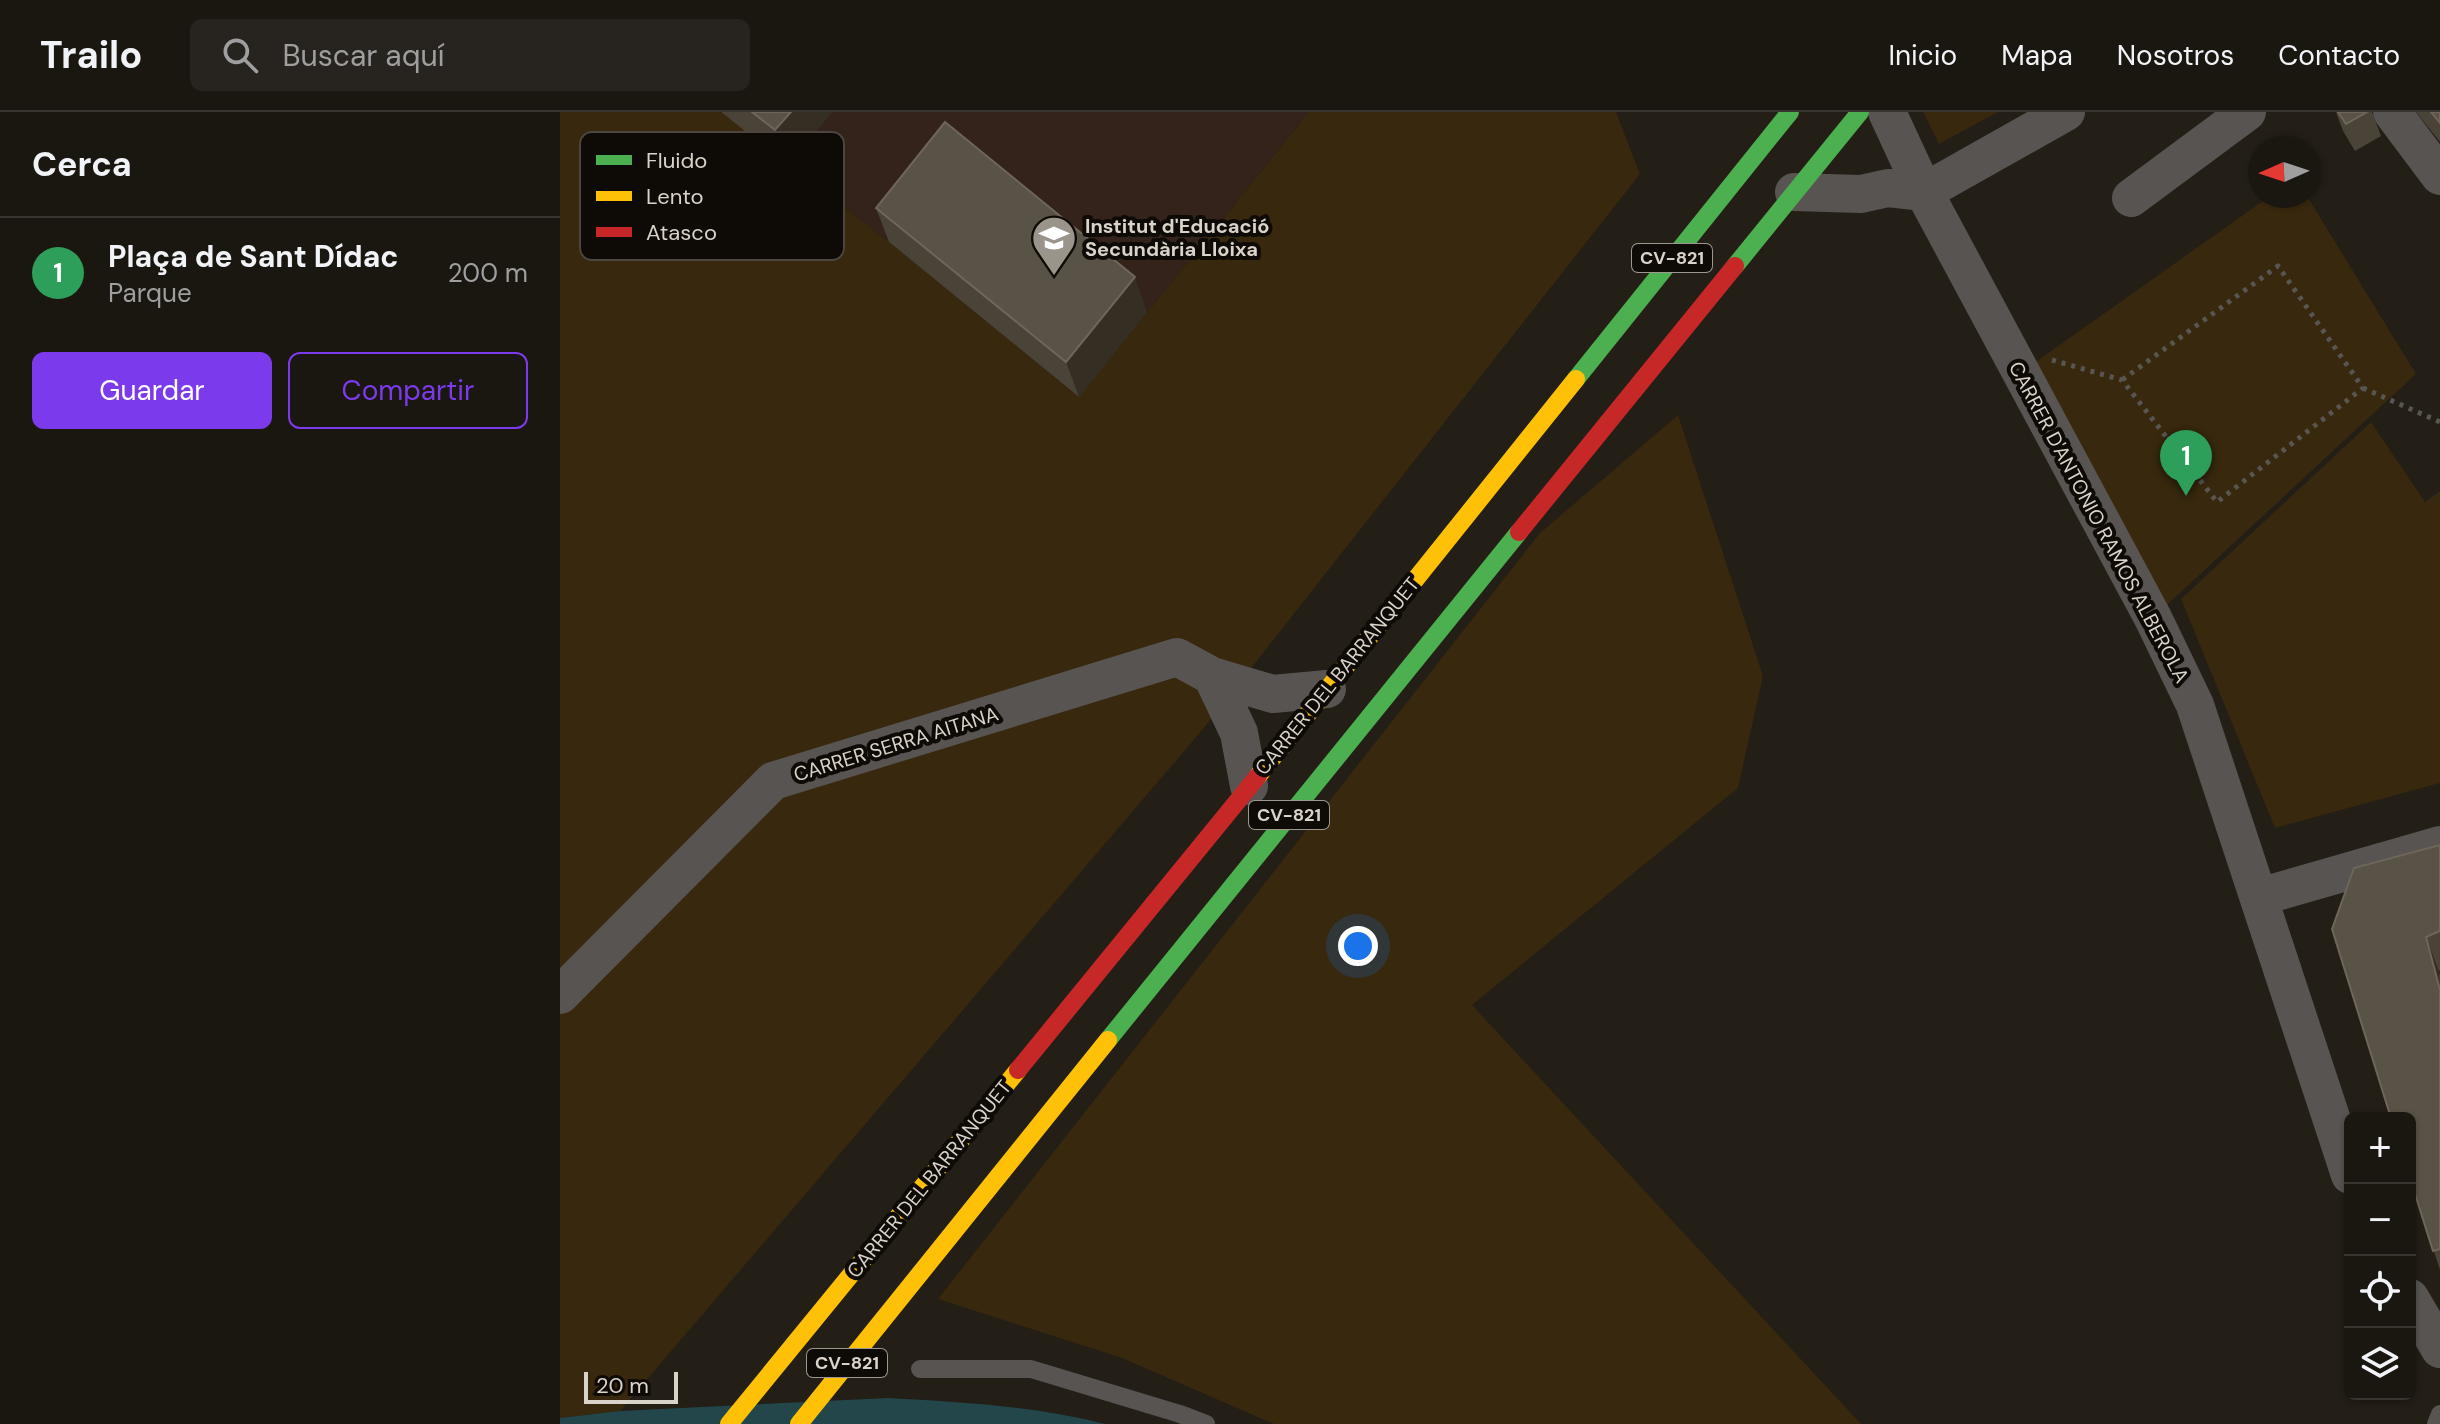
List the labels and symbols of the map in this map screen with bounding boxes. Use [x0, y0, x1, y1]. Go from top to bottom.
legend [580, 132, 844, 260]
north arrow [2248, 136, 2320, 208]
text: Fluido [646, 146, 707, 175]
text: Lento [646, 182, 704, 211]
place label: Institut d'Educació Secundària Lloixa [1085, 213, 1269, 262]
school or university icon: Institut d'Educació Secundària Lloixa [1030, 214, 1078, 277]
text: Atasco [646, 218, 717, 247]
road number: CV-821 [1632, 244, 1712, 272]
street label: CARRER D'ANTONIO RAMOS ALBEROLA [2003, 357, 2195, 687]
pin: 1 [2160, 430, 2212, 496]
street label: CARRER DEL BARRANQUET [1249, 572, 1425, 780]
street label: CARRER SERRA AITANA [790, 700, 1002, 788]
road number: CV-821 [1249, 801, 1329, 829]
your location [1338, 926, 1378, 966]
street label: CARRER DEL BARRANQUET [841, 1075, 1017, 1283]
road number: CV-821 [807, 1349, 887, 1377]
scale bar [584, 1368, 678, 1404]

